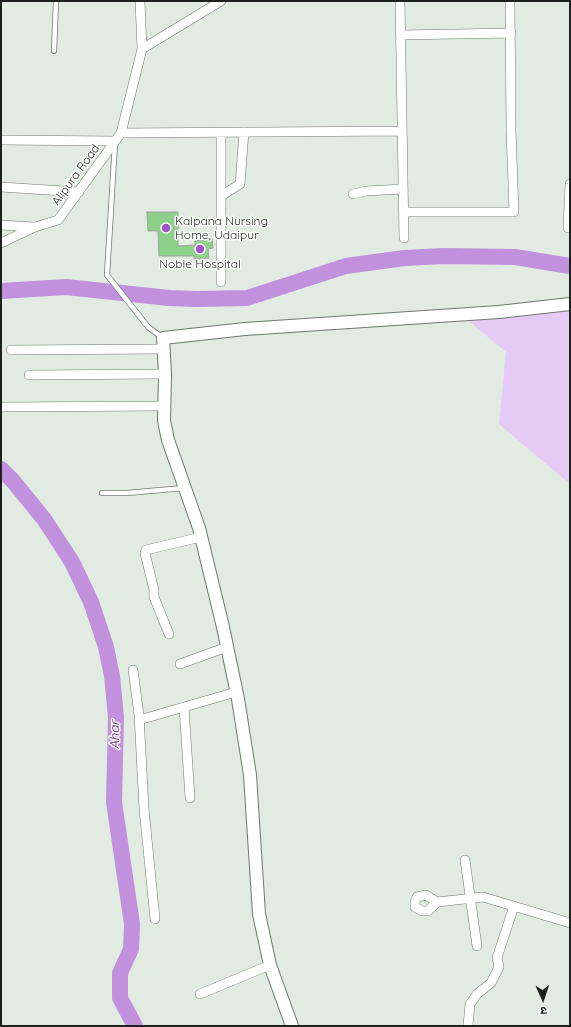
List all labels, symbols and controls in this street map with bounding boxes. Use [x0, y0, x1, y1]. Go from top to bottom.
street label: Alipura Road [49, 142, 103, 208]
place label: Kalpana Nursing Home, Udaipur [175, 214, 268, 242]
marker: Kalpana Nursing Home, Udaipur [160, 222, 172, 234]
marker: Noble Hospital [194, 243, 206, 255]
place label: Noble Hospital [159, 257, 241, 271]
water label: Ahar [107, 721, 123, 749]
north arrow [523, 979, 563, 1019]
text: उ [540, 1004, 547, 1018]

